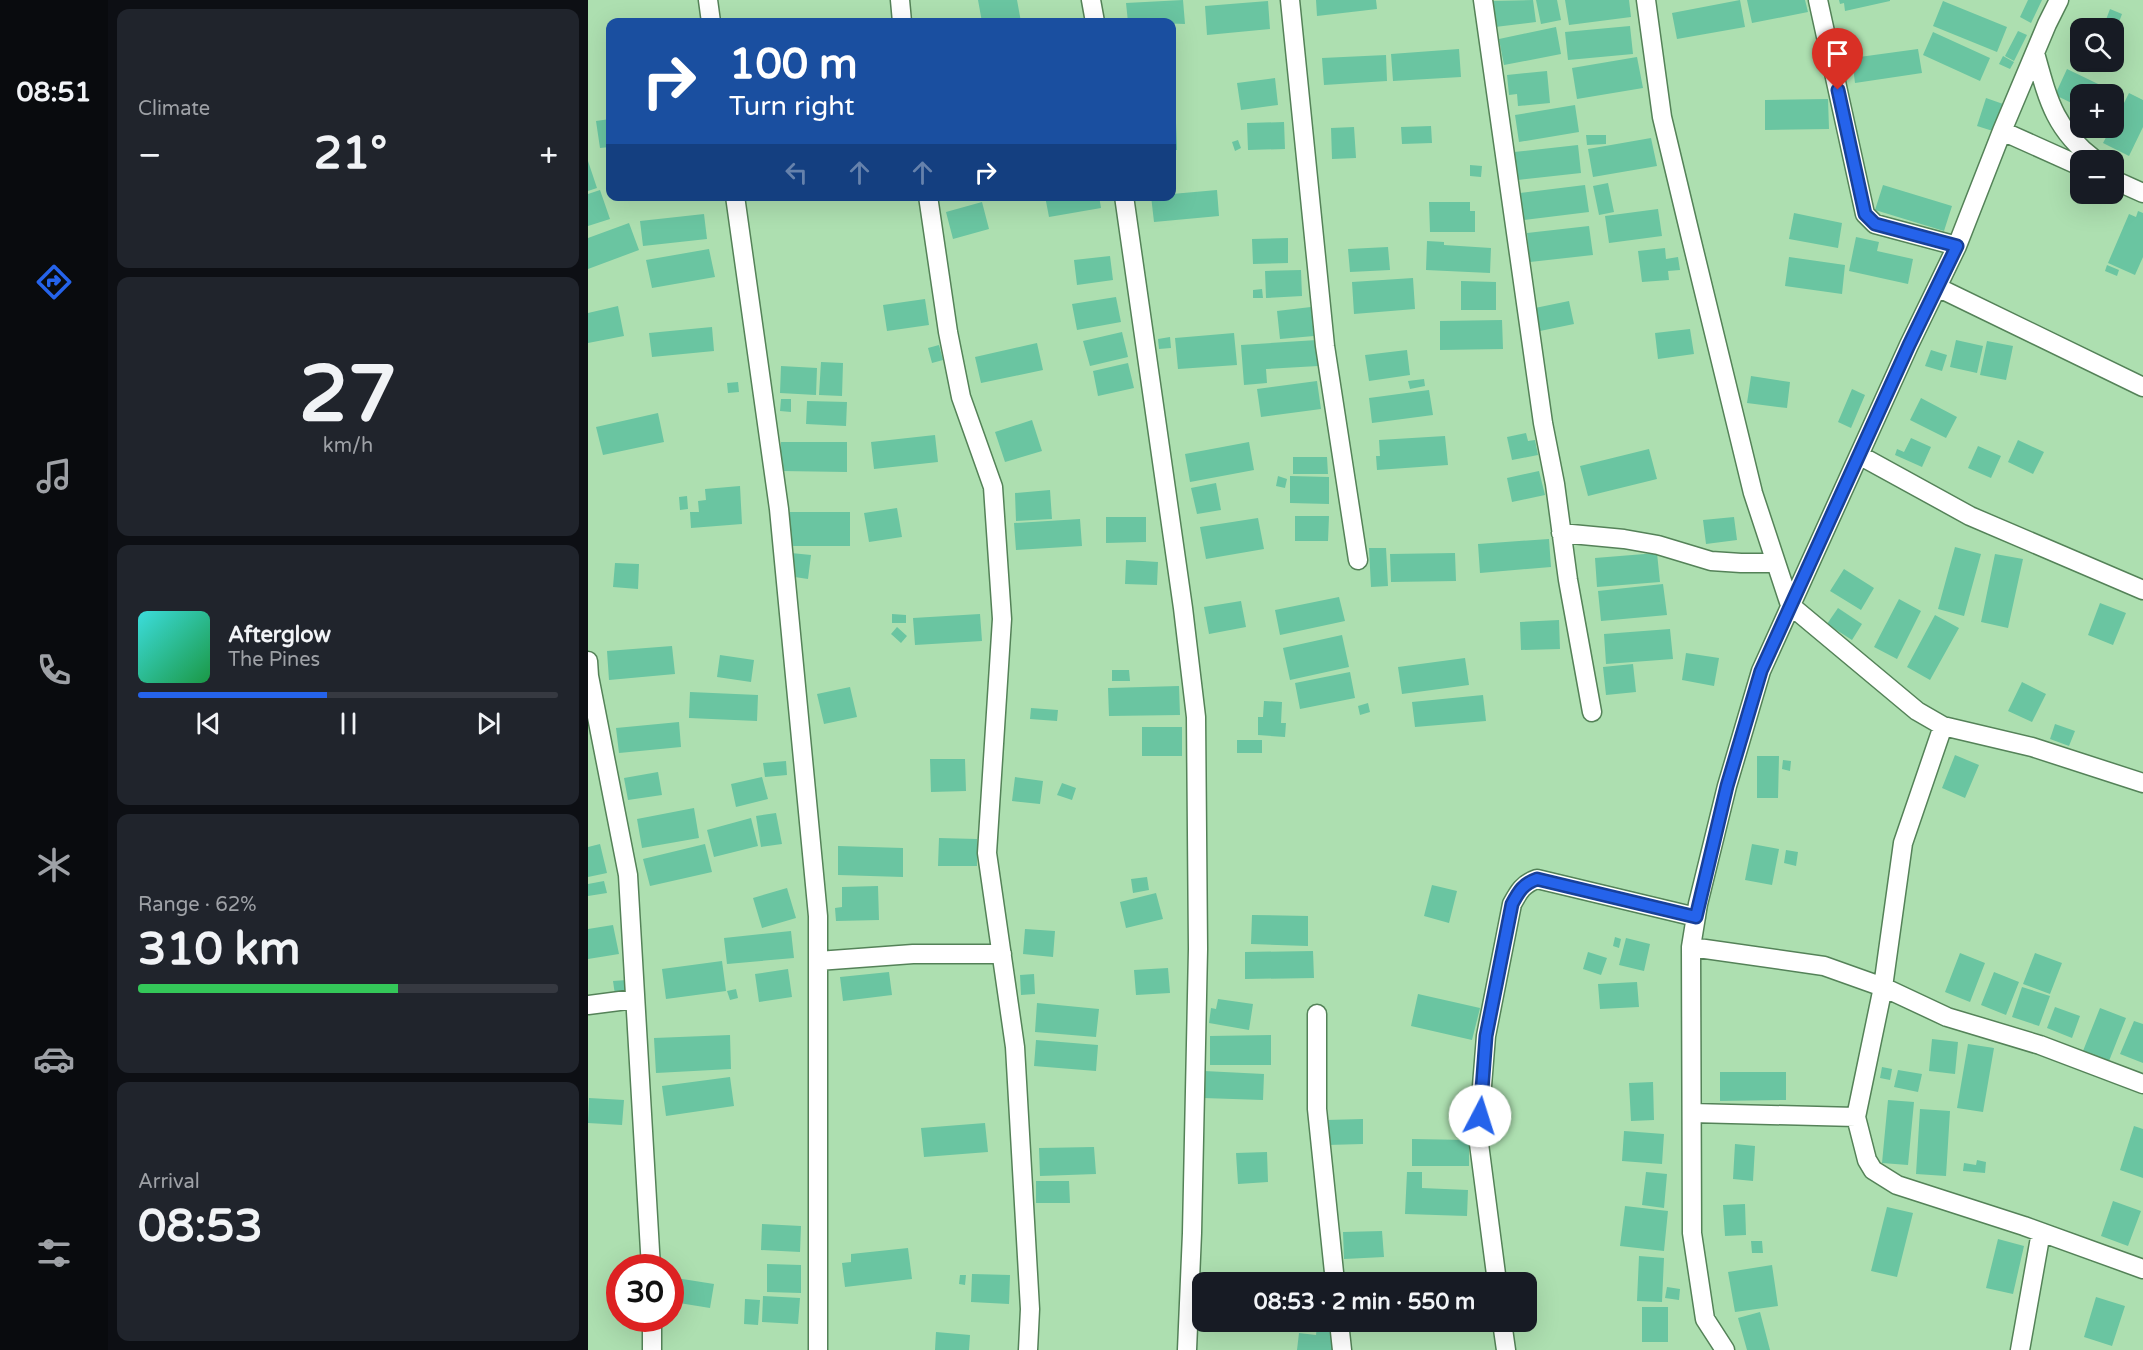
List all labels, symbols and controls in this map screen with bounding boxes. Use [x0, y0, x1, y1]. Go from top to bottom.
map controls [2070, 18, 2124, 204]
button: search [2070, 18, 2124, 72]
pin [1812, 28, 1863, 90]
icon: arrive [1821, 37, 1854, 70]
text: 100 m [729, 39, 858, 90]
icon: right [630, 42, 708, 120]
text: 08:51 [17, 76, 91, 109]
button: + [2070, 84, 2124, 138]
text: Turn right [729, 90, 855, 123]
text: Climate [138, 97, 210, 121]
text: 21° [314, 127, 387, 181]
text: − [138, 136, 162, 175]
text: + [539, 136, 558, 175]
button: − [2070, 150, 2124, 204]
icon: left [780, 156, 813, 189]
icon: ahead [843, 156, 876, 189]
icon: ahead [906, 156, 939, 189]
icon: right [969, 156, 1002, 189]
icon: directions [33, 261, 75, 303]
text: 27 [299, 348, 397, 442]
text: km/h [323, 434, 373, 458]
icon: music [33, 455, 75, 497]
text: Afterglow [228, 622, 331, 648]
text: The Pines [228, 648, 320, 672]
icon: phone [33, 649, 75, 691]
icon: previous [192, 707, 225, 740]
icon: pause [332, 707, 365, 740]
icon: next [472, 707, 505, 740]
icon: climate [33, 844, 75, 886]
text: Range · 62% [138, 893, 257, 917]
text: 310 km [138, 923, 300, 977]
icon: car [33, 1038, 75, 1080]
position arrow [1448, 1084, 1512, 1148]
text: Arrival [138, 1170, 200, 1194]
text: 08:53 [138, 1200, 263, 1254]
icon: filters [33, 1232, 75, 1274]
speed limit sign: 30 [606, 1254, 684, 1332]
text: 08:53 · 2 min · 550 m [1254, 1289, 1475, 1315]

